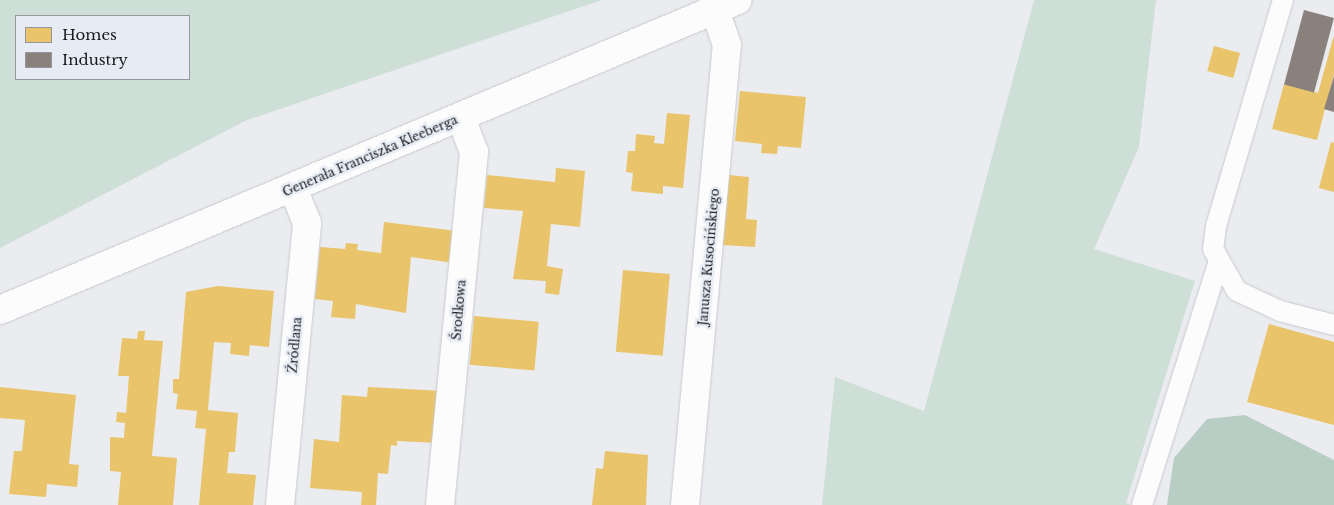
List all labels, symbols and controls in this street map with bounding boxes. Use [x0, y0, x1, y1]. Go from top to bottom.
legend [15, 15, 190, 80]
text: Homes [62, 25, 117, 44]
text: Industry [62, 50, 128, 69]
street label: Generała Franciszka Kleeberga [280, 112, 460, 200]
street label: Janusza Kusocińskiego [696, 188, 722, 326]
street label: Środkowa [449, 279, 469, 341]
street label: Źródlana [285, 316, 305, 374]

